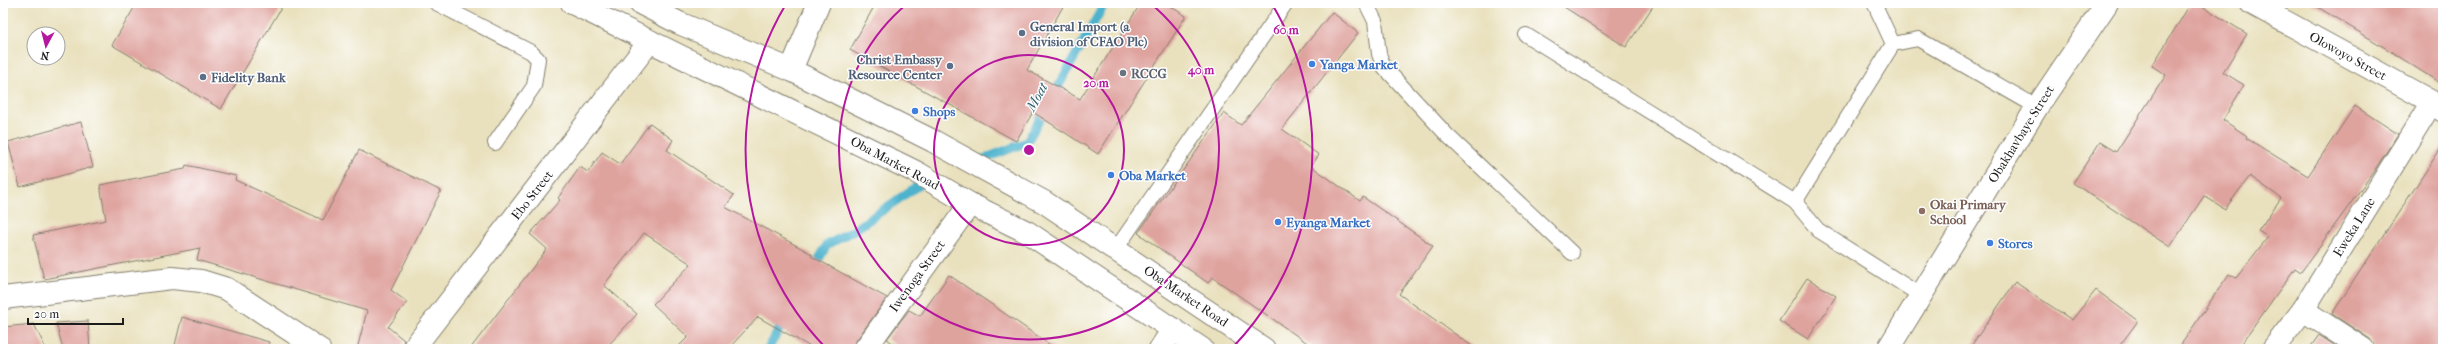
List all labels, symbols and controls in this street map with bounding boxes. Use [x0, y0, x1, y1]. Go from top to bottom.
place label: General Import (a division of CFAO Plc) [1030, 19, 1148, 49]
text: 60 m [1273, 23, 1300, 37]
north arrow [26, 26, 66, 66]
marker: General Import (a division of CFAO Plc) [1017, 28, 1027, 38]
street label: Olowoyo Street [2307, 29, 2390, 84]
text: N [39, 48, 50, 62]
place label: Christ Embassy Resource Center [848, 52, 943, 82]
place label: Yanga Market [1319, 57, 1398, 73]
marker: Yanga Market [1307, 59, 1317, 69]
marker: Christ Embassy Resource Center [945, 61, 955, 71]
text: 40 m [1187, 63, 1215, 78]
place label: RCCG [1131, 66, 1168, 81]
marker: RCCG [1118, 68, 1128, 78]
place label: Fidelity Bank [210, 70, 287, 86]
marker: Fidelity Bank [198, 72, 208, 82]
text: 20 m [1083, 76, 1110, 90]
water label: Moat [1022, 79, 1052, 115]
street label: Obakhavbaye Street [1985, 82, 2057, 186]
place label: Shops [923, 104, 956, 120]
marker: Shops [910, 106, 920, 116]
street label: Oba Market Road [848, 133, 943, 193]
centre of rings [1022, 143, 1036, 157]
street label: Ebo Street [508, 167, 556, 223]
place label: Oba Market [1119, 168, 1186, 183]
marker: Oba Market [1106, 170, 1116, 180]
street label: Eweka Lane [2330, 194, 2378, 259]
place label: Okai Primary School [1930, 197, 2007, 227]
marker: Okai Primary School [1917, 206, 1927, 216]
place label: Eyanga Market [1286, 215, 1371, 231]
marker: Eyanga Market [1273, 217, 1283, 227]
place label: Stores [1998, 236, 2033, 251]
street label: Iwenoga Street [886, 237, 948, 315]
marker: Stores [1985, 238, 1995, 248]
street label: Oba Market Road [1141, 262, 1232, 330]
scale bar [28, 300, 123, 326]
text: 20 m [34, 307, 59, 321]

